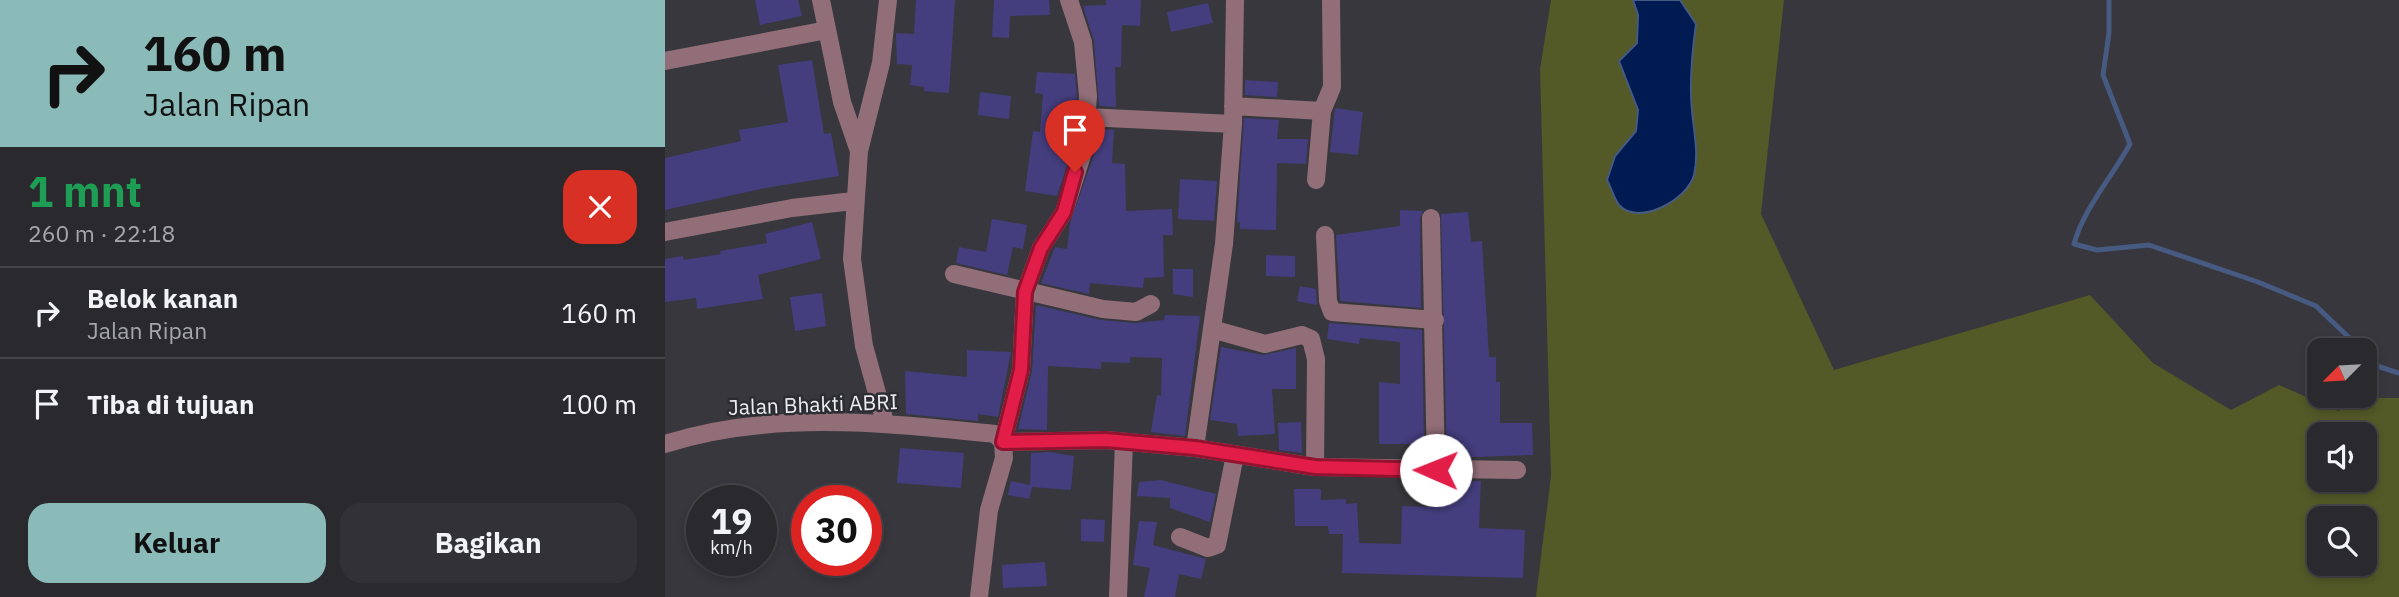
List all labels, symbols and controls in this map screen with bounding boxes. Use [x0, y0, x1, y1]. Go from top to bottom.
text: 160 m [143, 21, 287, 84]
icon: right [28, 28, 119, 119]
text: Jalan Ripan [143, 83, 310, 125]
pin [1045, 100, 1105, 172]
icon: arrive [1056, 111, 1094, 149]
text: 1 mnt [28, 164, 142, 219]
button: close [563, 170, 637, 244]
text: 260 m · 22:18 [28, 218, 175, 248]
text: Belok kanan [87, 281, 238, 315]
icon: right [28, 294, 66, 332]
text: 160 m [561, 296, 637, 330]
text: Jalan Ripan [87, 315, 207, 345]
north arrow [2307, 338, 2377, 408]
map controls [2307, 338, 2377, 576]
icon: arrive [28, 385, 66, 423]
text: Tiba di tujuan [87, 387, 254, 421]
text: 100 m [561, 387, 637, 421]
street label: Jalan Bhakti ABRI [728, 387, 898, 421]
button: sound [2307, 422, 2377, 492]
position arrow [1399, 433, 1473, 507]
speed limit sign: 30 [791, 485, 882, 576]
text: 19 [710, 498, 753, 544]
button: Keluar [28, 503, 326, 583]
button: Bagikan [340, 503, 637, 583]
button: search [2307, 506, 2377, 576]
text: km/h [710, 536, 753, 559]

